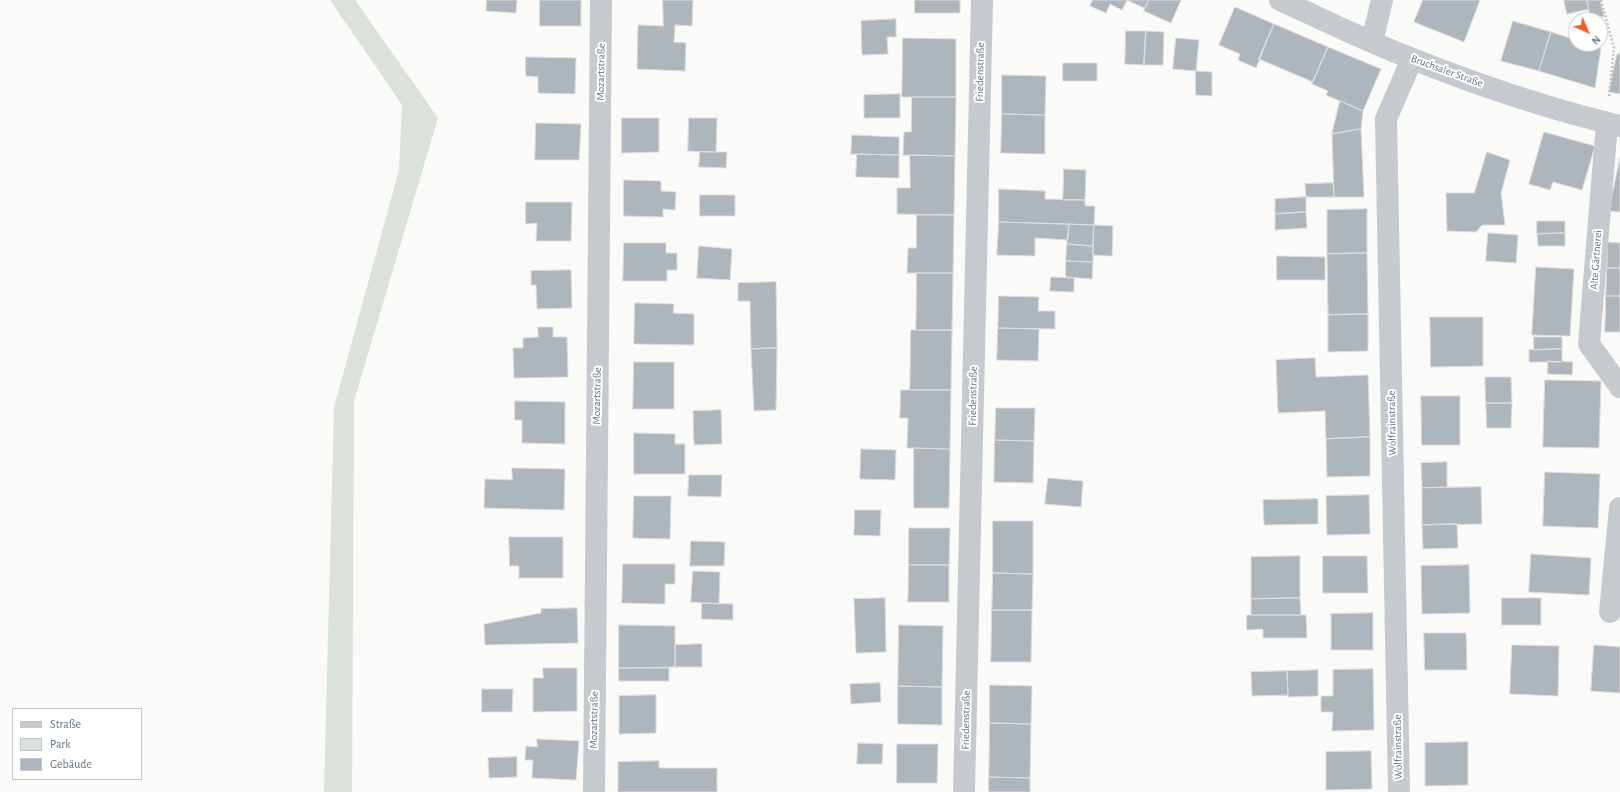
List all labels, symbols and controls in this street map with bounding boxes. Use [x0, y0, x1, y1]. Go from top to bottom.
north arrow [1568, 12, 1608, 52]
text: N [1590, 34, 1603, 47]
street label: Friedenstraße [973, 42, 987, 102]
street label: Mozartstraße [594, 43, 608, 101]
street label: Bruchsaler Straße [1409, 52, 1485, 90]
street label: Alte Gärtnerei [1587, 230, 1605, 290]
street label: Friedenstraße [966, 366, 980, 426]
street label: Mozartstraße [590, 367, 604, 425]
street label: Wolfrainstraße [1385, 390, 1399, 456]
street label: Friedenstraße [959, 690, 973, 750]
street label: Mozartstraße [587, 691, 601, 749]
legend [12, 708, 142, 780]
street label: Wolfrainstraße [1391, 714, 1405, 780]
text: Straße [50, 718, 81, 730]
text: Park [50, 738, 71, 750]
text: Gebäude [50, 758, 92, 770]

